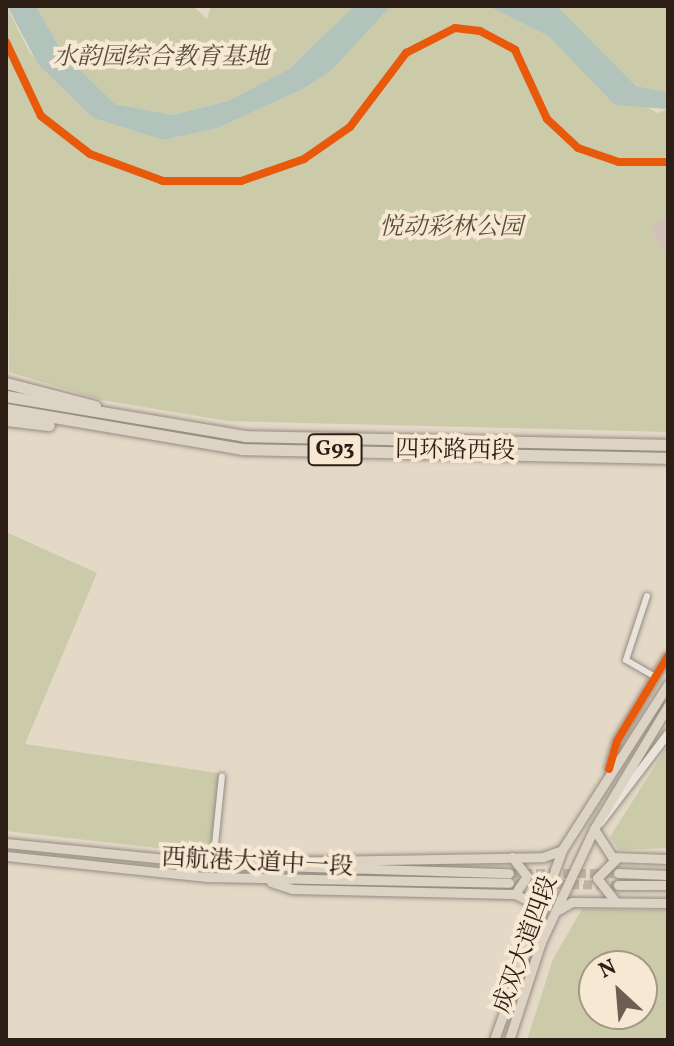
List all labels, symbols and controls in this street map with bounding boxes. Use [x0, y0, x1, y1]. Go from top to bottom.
park label: 水韵园综合教育基地 [53, 45, 269, 73]
park label: 悦动彩林公园 [379, 215, 523, 243]
road number: G93 [307, 432, 363, 468]
street label: 四环路西段 [395, 437, 515, 467]
street label: 西航港大道中一段 [160, 845, 354, 883]
street label: 成双大道四段 [489, 872, 565, 1018]
north arrow [578, 950, 658, 1030]
text: N [594, 952, 622, 987]

